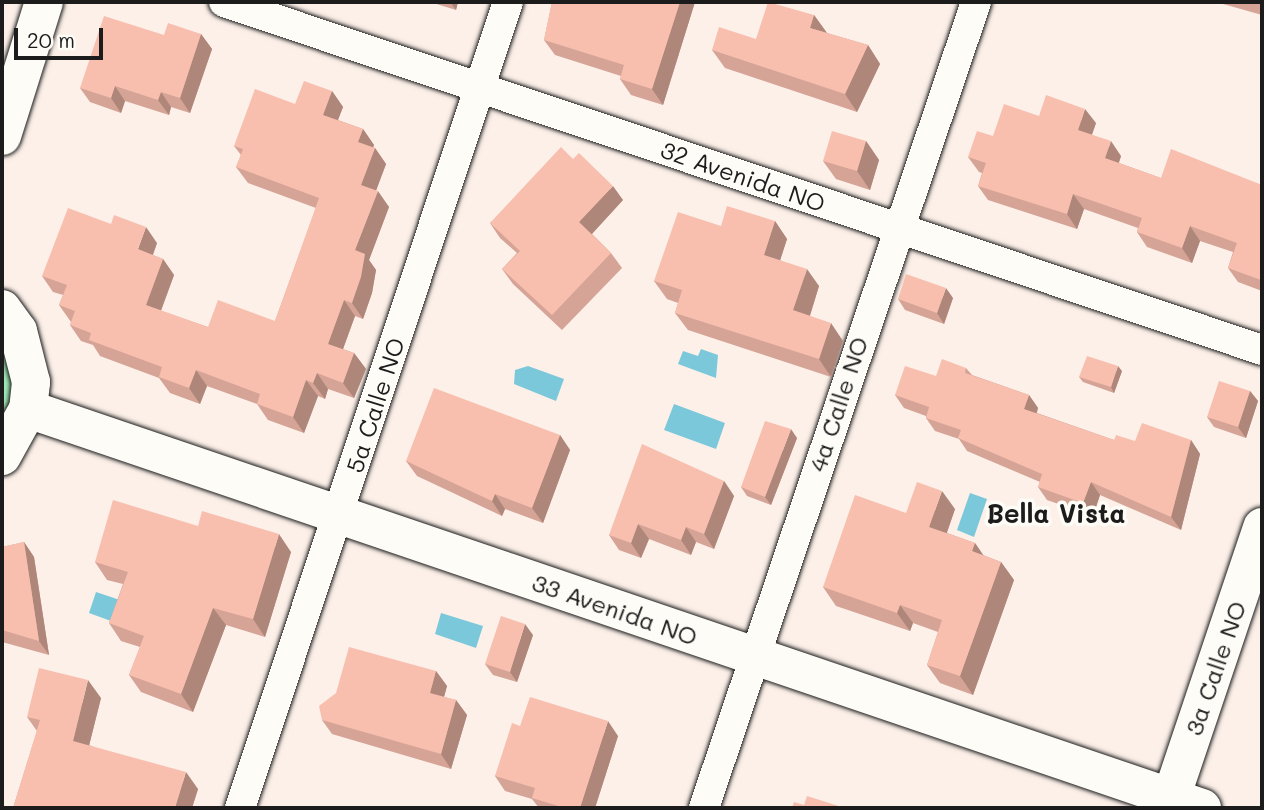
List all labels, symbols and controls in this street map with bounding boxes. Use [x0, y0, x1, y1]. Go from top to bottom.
scale bar [18, 14, 107, 58]
text: 20 m [27, 26, 75, 53]
street label: 32 Avenida NO [657, 134, 829, 218]
street label: 4a Calle NO [803, 333, 873, 475]
street label: 5a Calle NO [340, 334, 410, 476]
district label: Bella Vista [987, 498, 1125, 530]
street label: 33 Avenida NO [529, 567, 701, 651]
street label: 3a Calle NO [1179, 597, 1251, 739]

